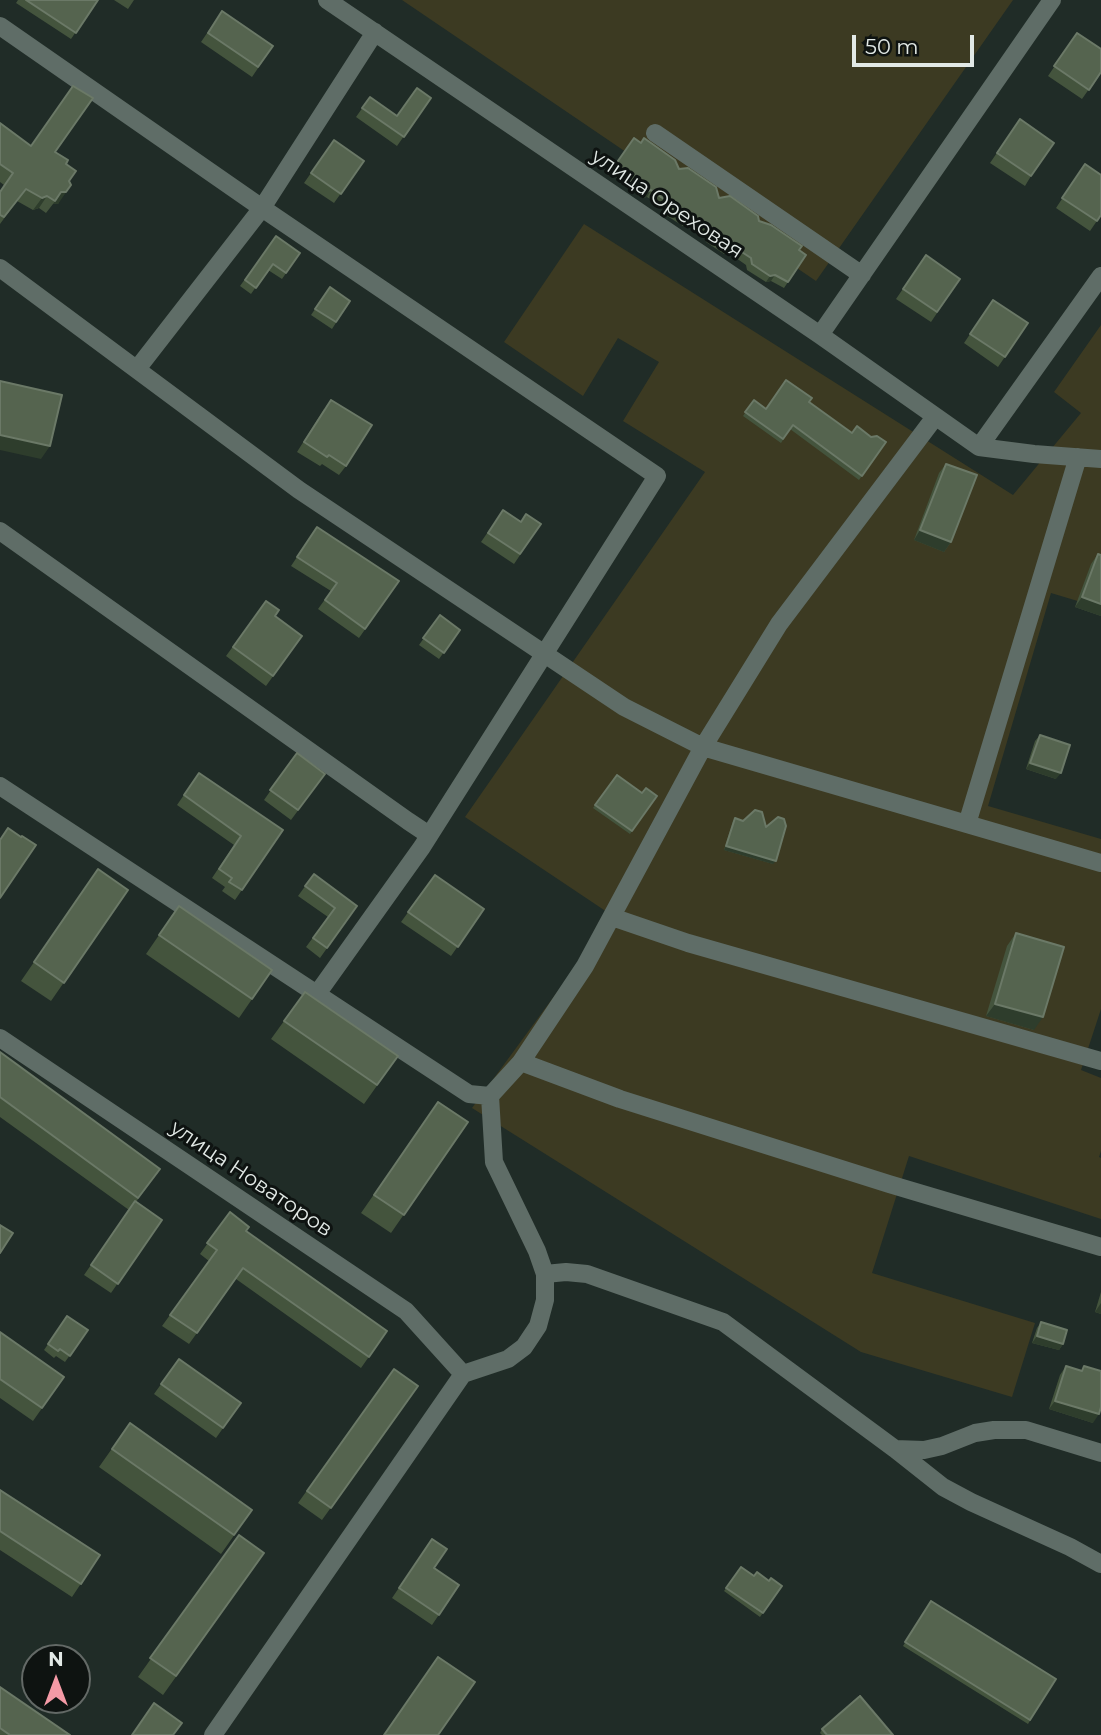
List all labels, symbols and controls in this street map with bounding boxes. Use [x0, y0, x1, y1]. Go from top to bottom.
scale bar [856, 21, 978, 65]
text: 50 m [865, 34, 919, 59]
street label: улица Ореховая [586, 144, 748, 264]
street label: улица Новаторов [165, 1115, 337, 1243]
north arrow [21, 1644, 91, 1714]
text: N [48, 1648, 64, 1671]

